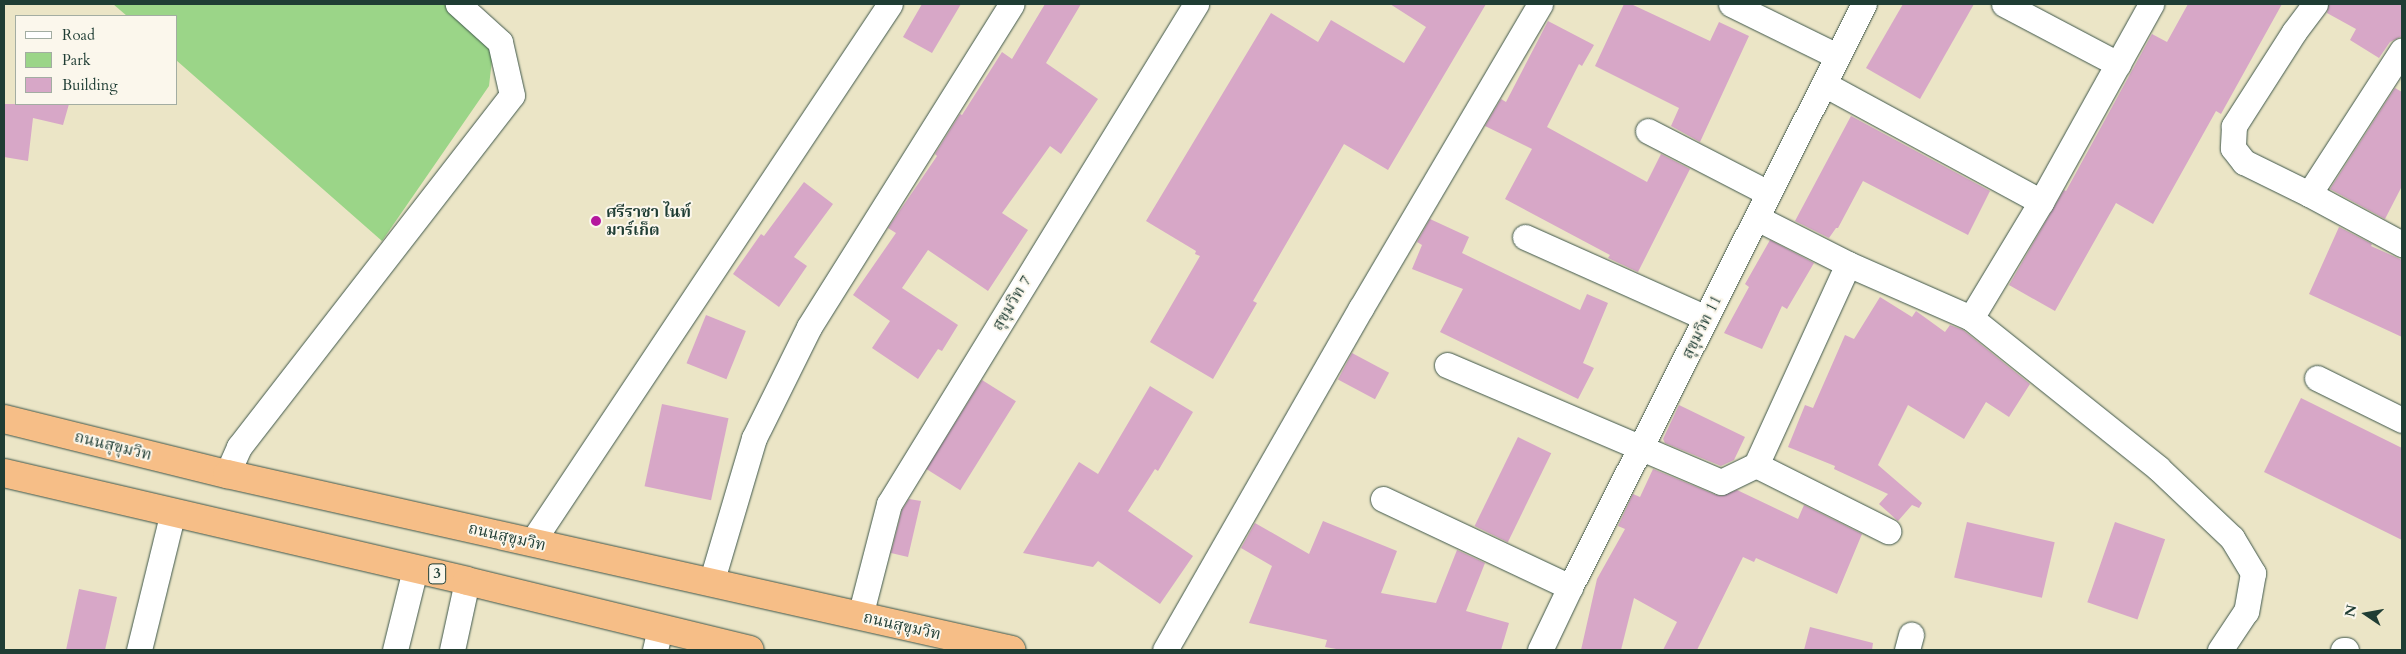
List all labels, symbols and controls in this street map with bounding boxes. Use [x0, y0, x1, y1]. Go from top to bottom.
legend [15, 15, 178, 105]
text: Road [62, 25, 95, 45]
text: Park [62, 50, 91, 70]
text: Building [62, 75, 118, 95]
place label: ศรีราชา ไนท์ มาร์เก็ต [606, 202, 691, 240]
marker: ศรีราชา ไนท์ มาร์เก็ต [590, 215, 602, 227]
street label: สุขุมวิท 7 [988, 272, 1036, 334]
street label: สุขุมวิท 11 [1678, 292, 1726, 362]
street label: ถนนสุขุมวิท [72, 427, 154, 465]
street label: ถนนสุขุมวิท [466, 519, 548, 555]
road number: 3 [427, 562, 447, 586]
north arrow [2341, 589, 2391, 639]
text: N [2340, 603, 2361, 619]
street label: ถนนสุขุมวิท [861, 608, 943, 644]

